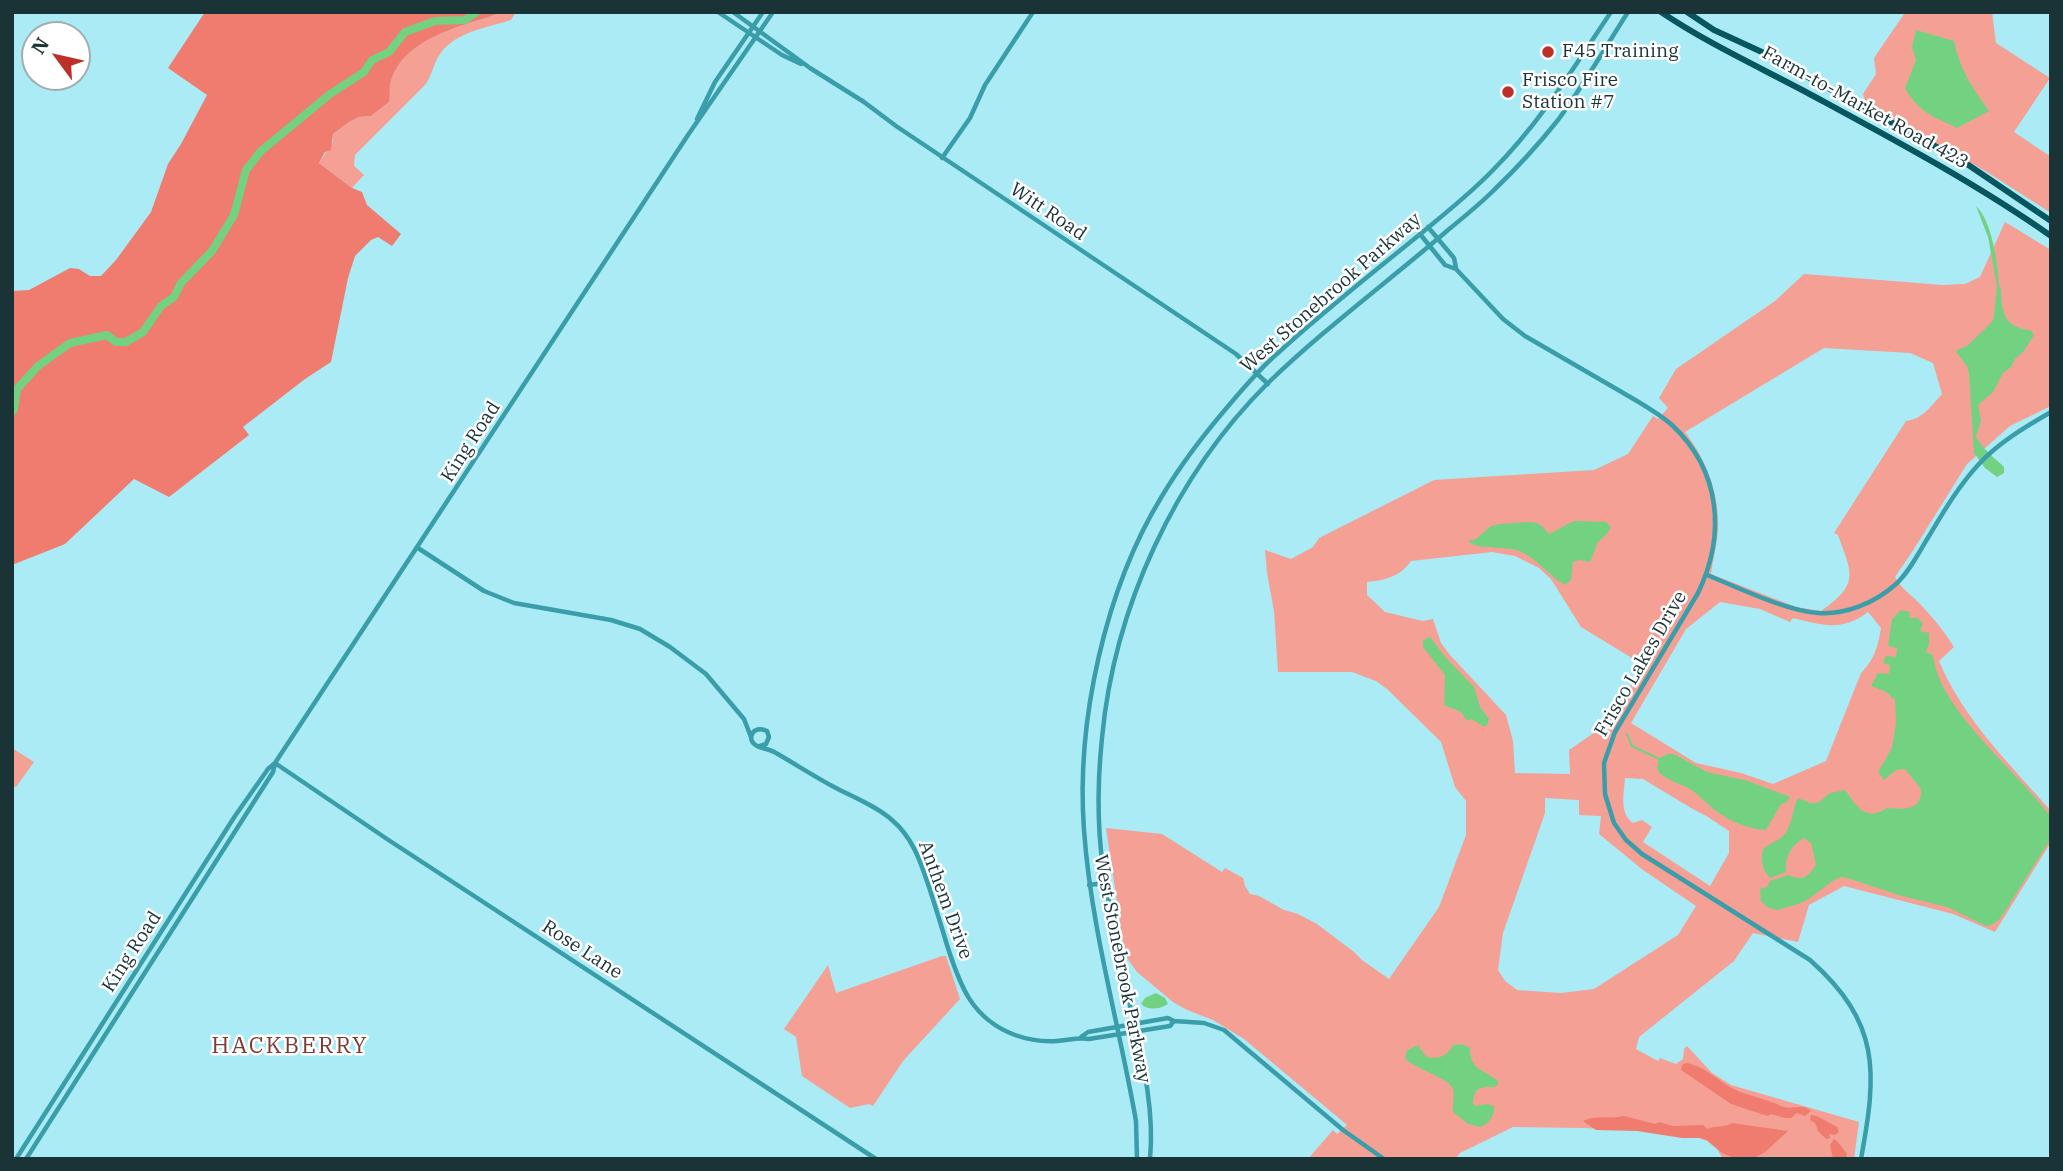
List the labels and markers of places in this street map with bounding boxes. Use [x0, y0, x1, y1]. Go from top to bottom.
place label: F45 Training [1562, 41, 1679, 63]
marker: F45 Training [1540, 44, 1556, 60]
place label: Frisco Fire Station #7 [1522, 70, 1618, 114]
marker: Frisco Fire Station #7 [1500, 84, 1516, 100]

